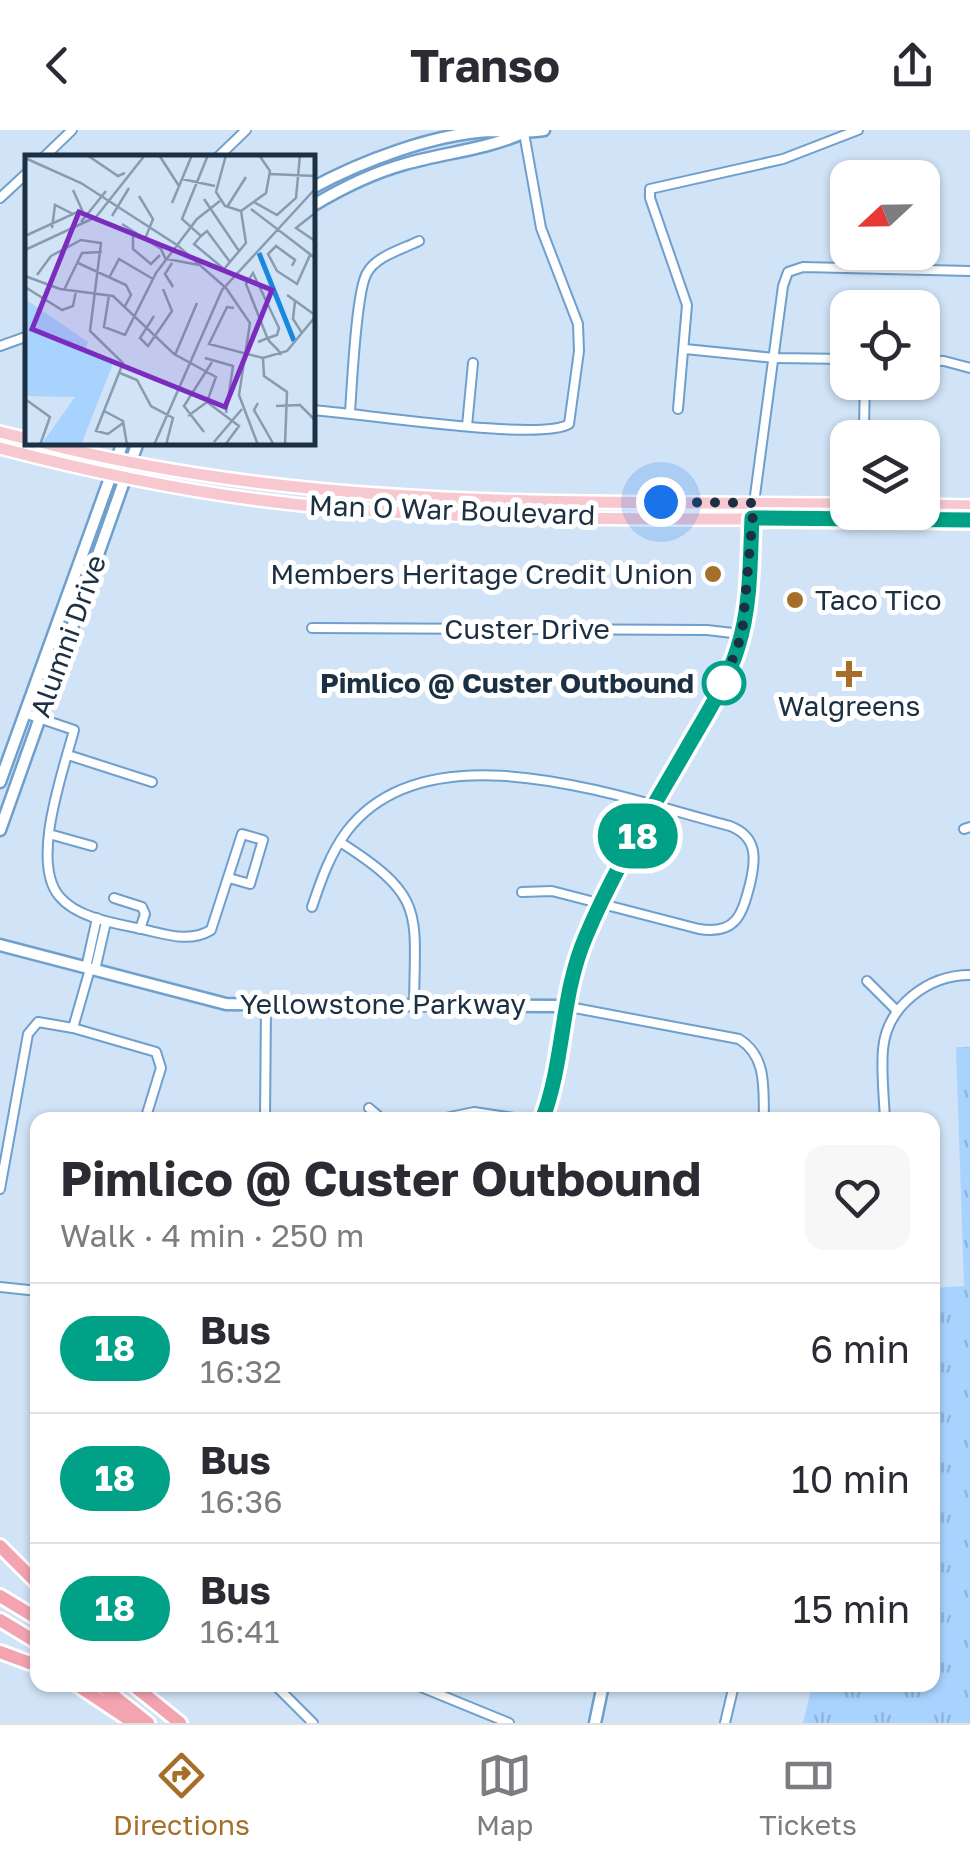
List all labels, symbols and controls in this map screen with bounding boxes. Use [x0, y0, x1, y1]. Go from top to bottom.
icon: back [30, 38, 85, 93]
text: Transo [410, 38, 560, 92]
icon: share [885, 38, 940, 93]
inset map [25, 155, 315, 445]
north arrow [830, 160, 940, 270]
map controls [830, 160, 940, 530]
button: locate [830, 290, 940, 400]
button: layers [830, 420, 940, 530]
your location [636, 477, 686, 527]
street label: Man O War Boulevard [308, 488, 596, 531]
street label: Alumni Drive [23, 550, 112, 721]
place label: Members Heritage Credit Union [270, 557, 693, 590]
marker: Members Heritage Credit Union [702, 563, 724, 585]
place label: Taco Tico [815, 583, 942, 616]
marker: Taco Tico [784, 589, 806, 611]
street label: Custer Drive [444, 612, 610, 645]
marker: Pimlico @ Custer Outbound [703, 662, 745, 704]
marker: Walgreens [838, 663, 860, 685]
place label: Pimlico @ Custer Outbound [320, 666, 694, 699]
place label: Walgreens [778, 689, 920, 722]
line badge: 18 [593, 804, 683, 868]
text: 18 [618, 815, 658, 857]
street label: Yellowstone Parkway [240, 987, 526, 1020]
button: heart [805, 1145, 910, 1250]
text: Pimlico @ Custer Outbound [60, 1149, 701, 1207]
text: Walk · 4 min · 250 m [60, 1216, 364, 1254]
text: Bus [200, 1307, 271, 1352]
text: 6 min [810, 1326, 910, 1371]
text: 18 [95, 1327, 135, 1369]
text: 16:32 [200, 1352, 282, 1390]
text: Bus [200, 1437, 271, 1482]
text: 10 min [791, 1456, 910, 1501]
text: 18 [95, 1457, 135, 1499]
text: 16:36 [200, 1482, 283, 1520]
text: Bus [200, 1567, 271, 1612]
text: 15 min [793, 1586, 910, 1631]
text: 18 [95, 1587, 135, 1629]
text: 16:41 [200, 1612, 280, 1650]
tab: Directions [113, 1748, 250, 1841]
tab: Map [476, 1748, 533, 1841]
tab: Tickets [759, 1748, 857, 1841]

